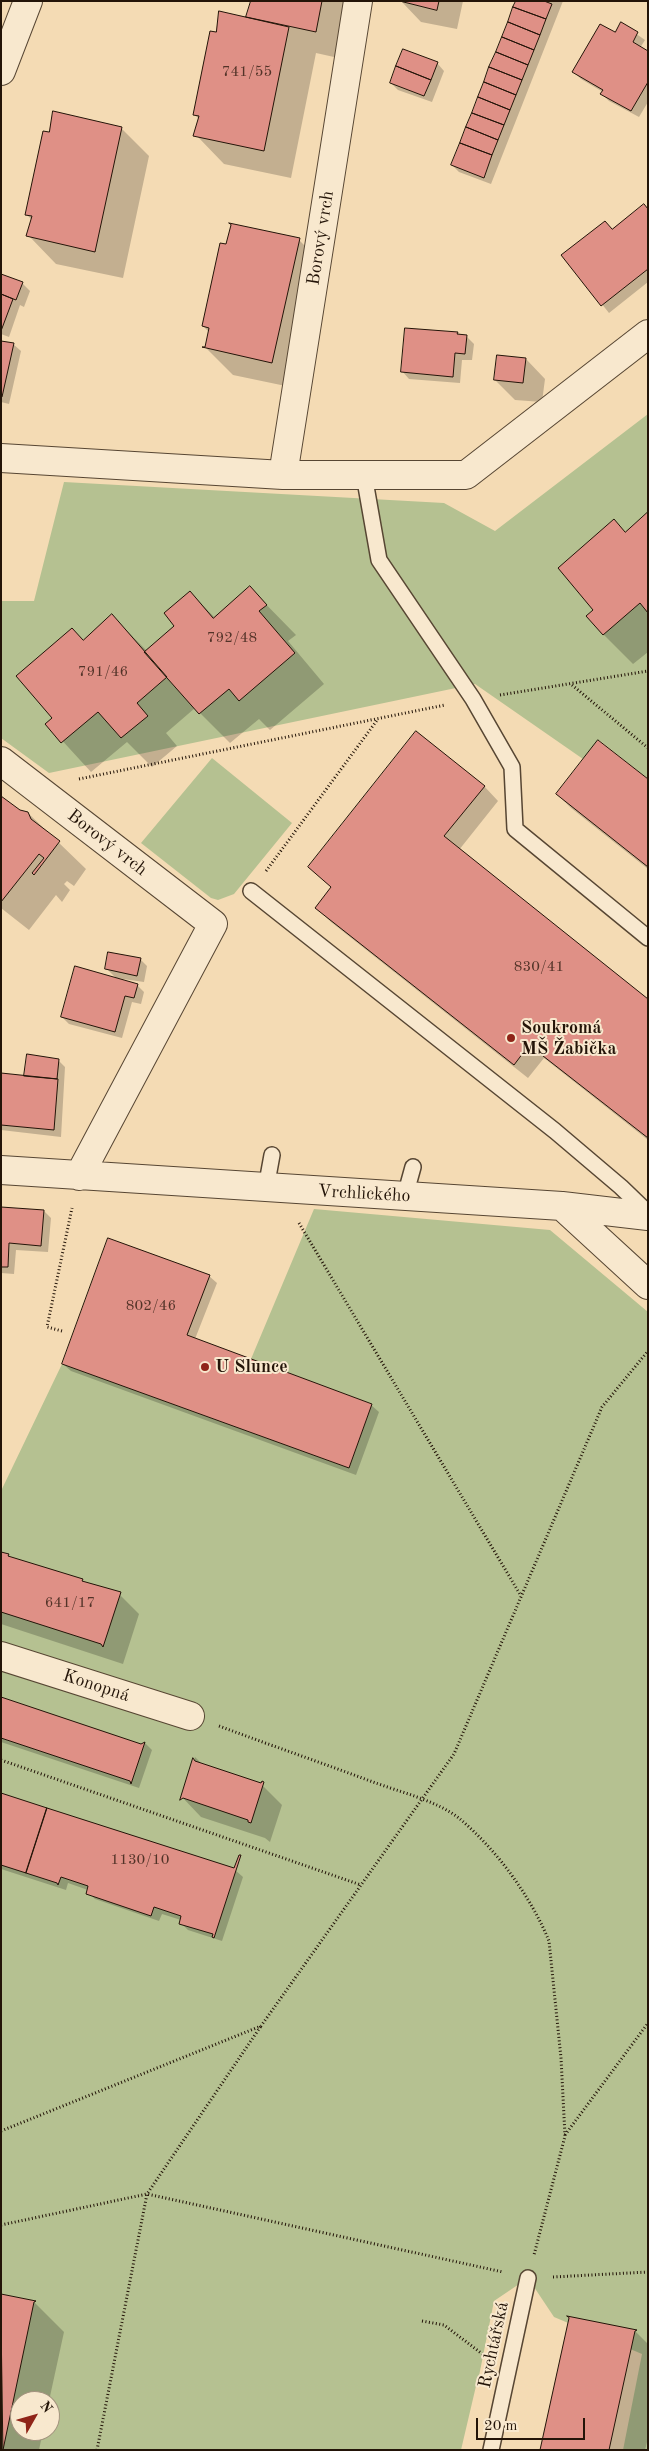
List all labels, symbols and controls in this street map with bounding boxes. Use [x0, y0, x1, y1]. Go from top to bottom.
house number: 741/55 [222, 63, 272, 81]
street label: Borový vrch [303, 189, 339, 287]
house number: 792/48 [207, 629, 257, 647]
house number: 791/46 [78, 663, 128, 681]
street label: Borový vrch [63, 805, 151, 881]
house number: 830/41 [514, 958, 564, 976]
place label: Soukromá MŠ Žabička [521, 1017, 617, 1060]
marker: Soukromá MŠ Žabička [505, 1032, 517, 1044]
street label: Vrchlického [317, 1181, 411, 1207]
house number: 802/46 [126, 1297, 176, 1315]
place label: U Slunce [215, 1356, 288, 1378]
marker: U Slunce [199, 1361, 211, 1373]
house number: 641/17 [45, 1594, 95, 1612]
street label: Konopná [60, 1665, 132, 1707]
house number: 1130/10 [111, 1851, 169, 1869]
street label: Rychtářská [474, 2300, 514, 2390]
north arrow [10, 2391, 60, 2441]
text: N [37, 2399, 55, 2416]
scale bar [479, 2408, 588, 2440]
text: 20 m [484, 2419, 518, 2434]

